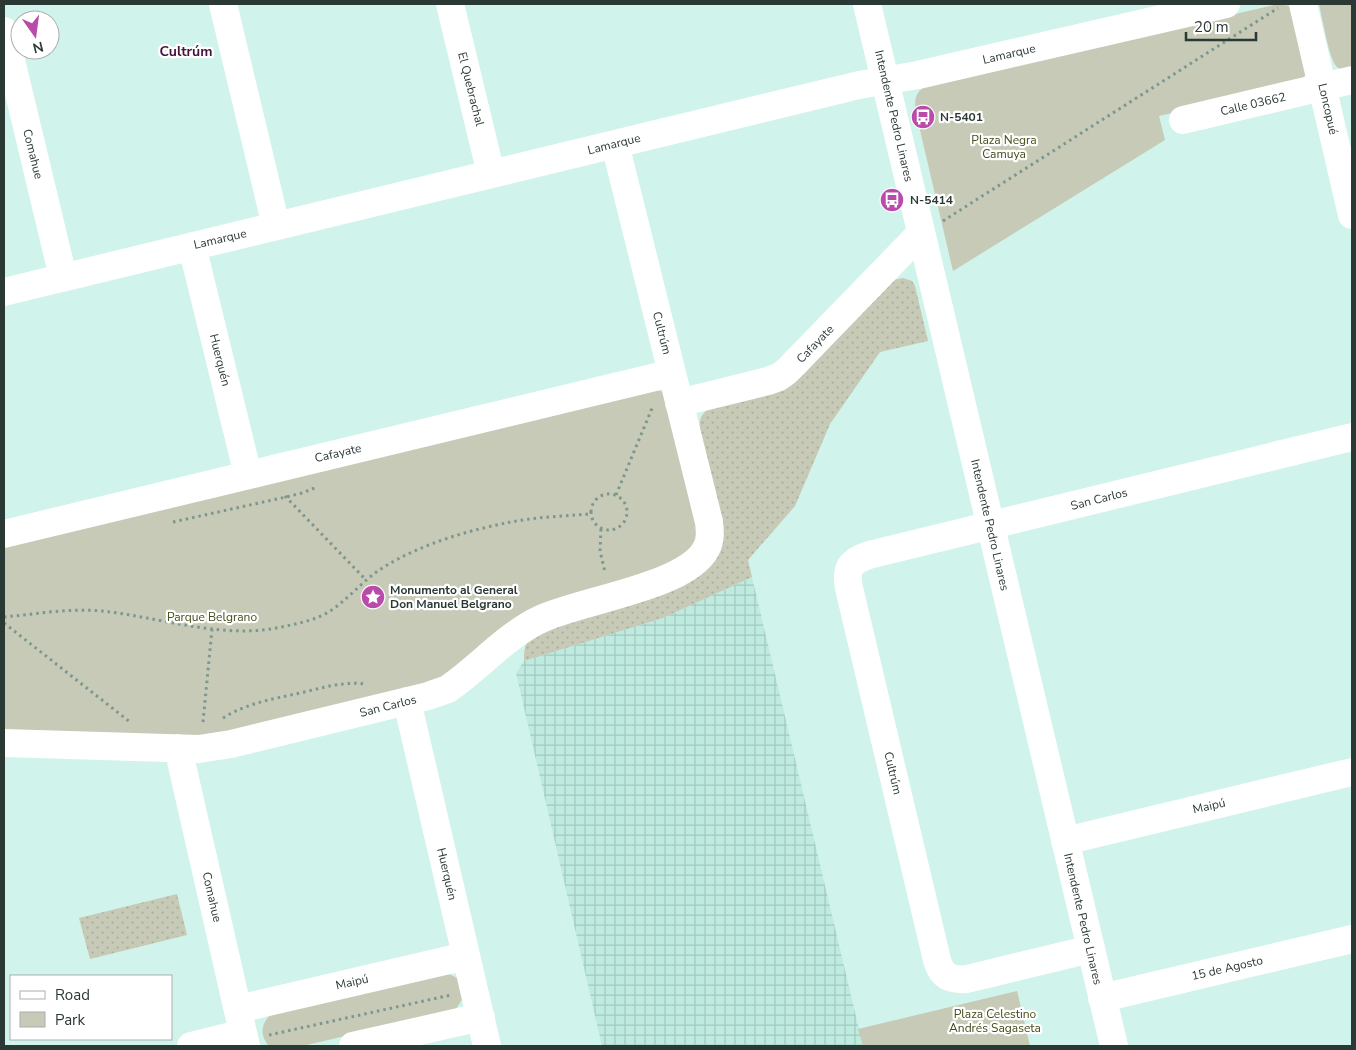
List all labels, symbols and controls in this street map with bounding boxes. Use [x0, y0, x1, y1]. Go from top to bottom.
north arrow [10, 10, 60, 60]
scale bar [1186, 10, 1256, 42]
text: 20 m [1194, 17, 1229, 37]
text: N [31, 37, 45, 58]
street label: Lamarque [981, 40, 1037, 68]
district label: Cultrúm [160, 42, 212, 61]
street label: Intendente Pedro Linares [871, 49, 917, 184]
street label: El Quebrachal [454, 50, 488, 128]
street label: Loncopué [1314, 82, 1342, 136]
street label: Calle 03662 [1219, 89, 1287, 119]
bus stop icon: N-5401 [910, 104, 936, 130]
place label: N-5401 [940, 109, 983, 125]
street label: Comahue [19, 127, 47, 181]
street label: Lamarque [586, 130, 642, 158]
park label: Plaza Negra Camuya [971, 132, 1037, 162]
bus stop icon: N-5414 [879, 187, 905, 213]
place label: N-5414 [910, 192, 953, 208]
street label: Lamarque [192, 225, 248, 253]
street label: Cultrúm [649, 310, 675, 356]
street label: Cafayate [793, 321, 837, 367]
street label: Huerquén [206, 332, 234, 388]
street label: Cafayate [313, 440, 363, 466]
street label: Intendente Pedro Linares [967, 458, 1013, 593]
street label: San Carlos [1069, 484, 1129, 514]
place label: Monumento al General Don Manuel Belgrano [390, 582, 518, 612]
place icon: Monumento al General Don Manuel Belgrano [360, 584, 386, 610]
park label: Parque Belgrano [167, 609, 257, 625]
street label: San Carlos [358, 691, 418, 721]
street label: Cultrúm [880, 750, 906, 796]
street label: Maipú [1191, 794, 1227, 818]
street label: Huerquén [433, 846, 461, 902]
street label: Intendente Pedro Linares [1060, 852, 1106, 987]
street label: Comahue [198, 870, 226, 924]
street label: 15 de Agosto [1190, 952, 1265, 984]
street label: Maipú [334, 970, 370, 994]
legend [10, 975, 172, 1040]
text: Road [55, 985, 90, 1005]
park label: Plaza Celestino Andrés Sagaseta [949, 1006, 1041, 1036]
text: Park [55, 1010, 85, 1030]

